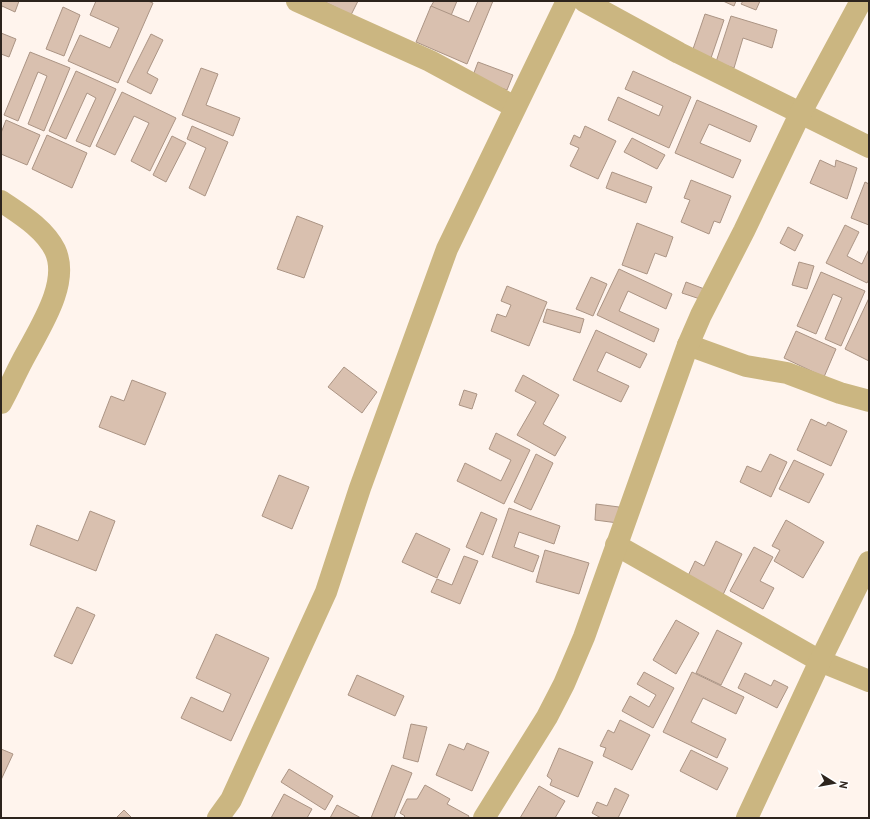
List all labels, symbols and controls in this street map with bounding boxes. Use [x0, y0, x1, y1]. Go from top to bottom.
north arrow [814, 763, 854, 803]
text: N [836, 780, 851, 790]

